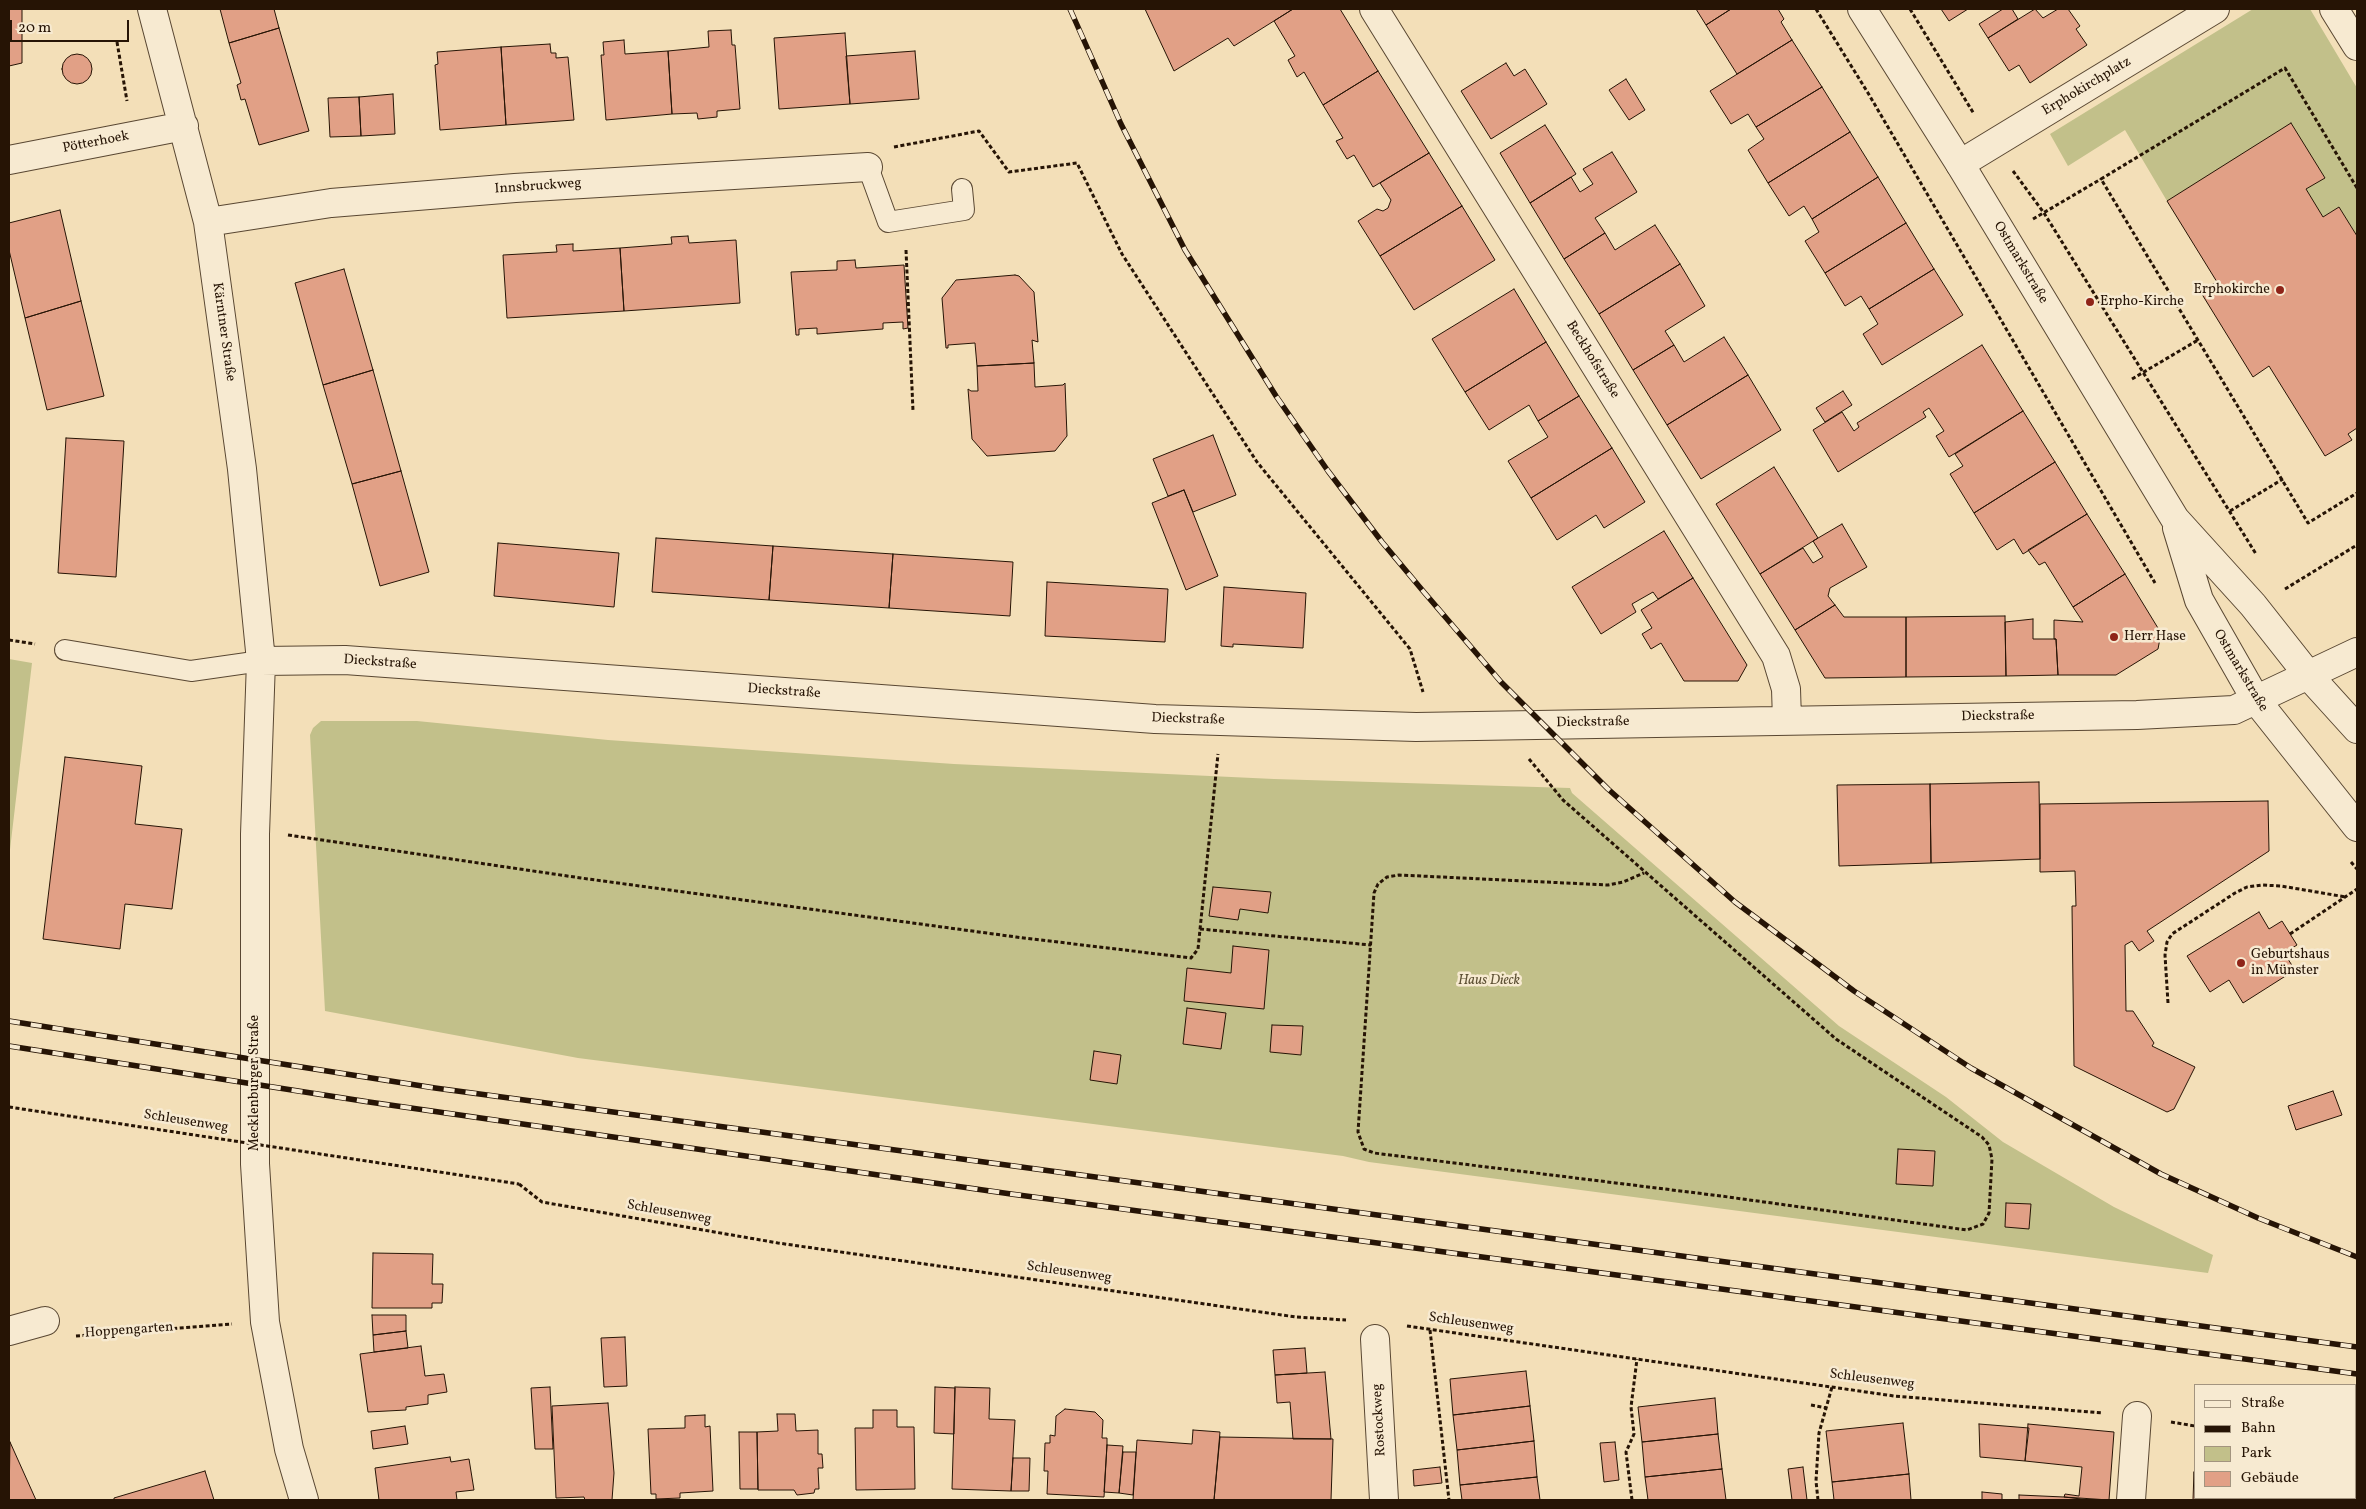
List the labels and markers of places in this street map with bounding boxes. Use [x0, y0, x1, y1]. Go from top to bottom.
place label: Erphokirche [2194, 282, 2270, 298]
marker: Erphokirche [2274, 284, 2286, 296]
place label: Erpho-Kirche [2100, 294, 2184, 310]
marker: Erpho-Kirche [2084, 296, 2096, 308]
place label: Herr Hase [2124, 629, 2186, 645]
marker: Herr Hase [2108, 631, 2120, 643]
place label: Geburtshaus in Münster [2251, 947, 2329, 980]
marker: Geburtshaus in Münster [2235, 957, 2247, 969]

